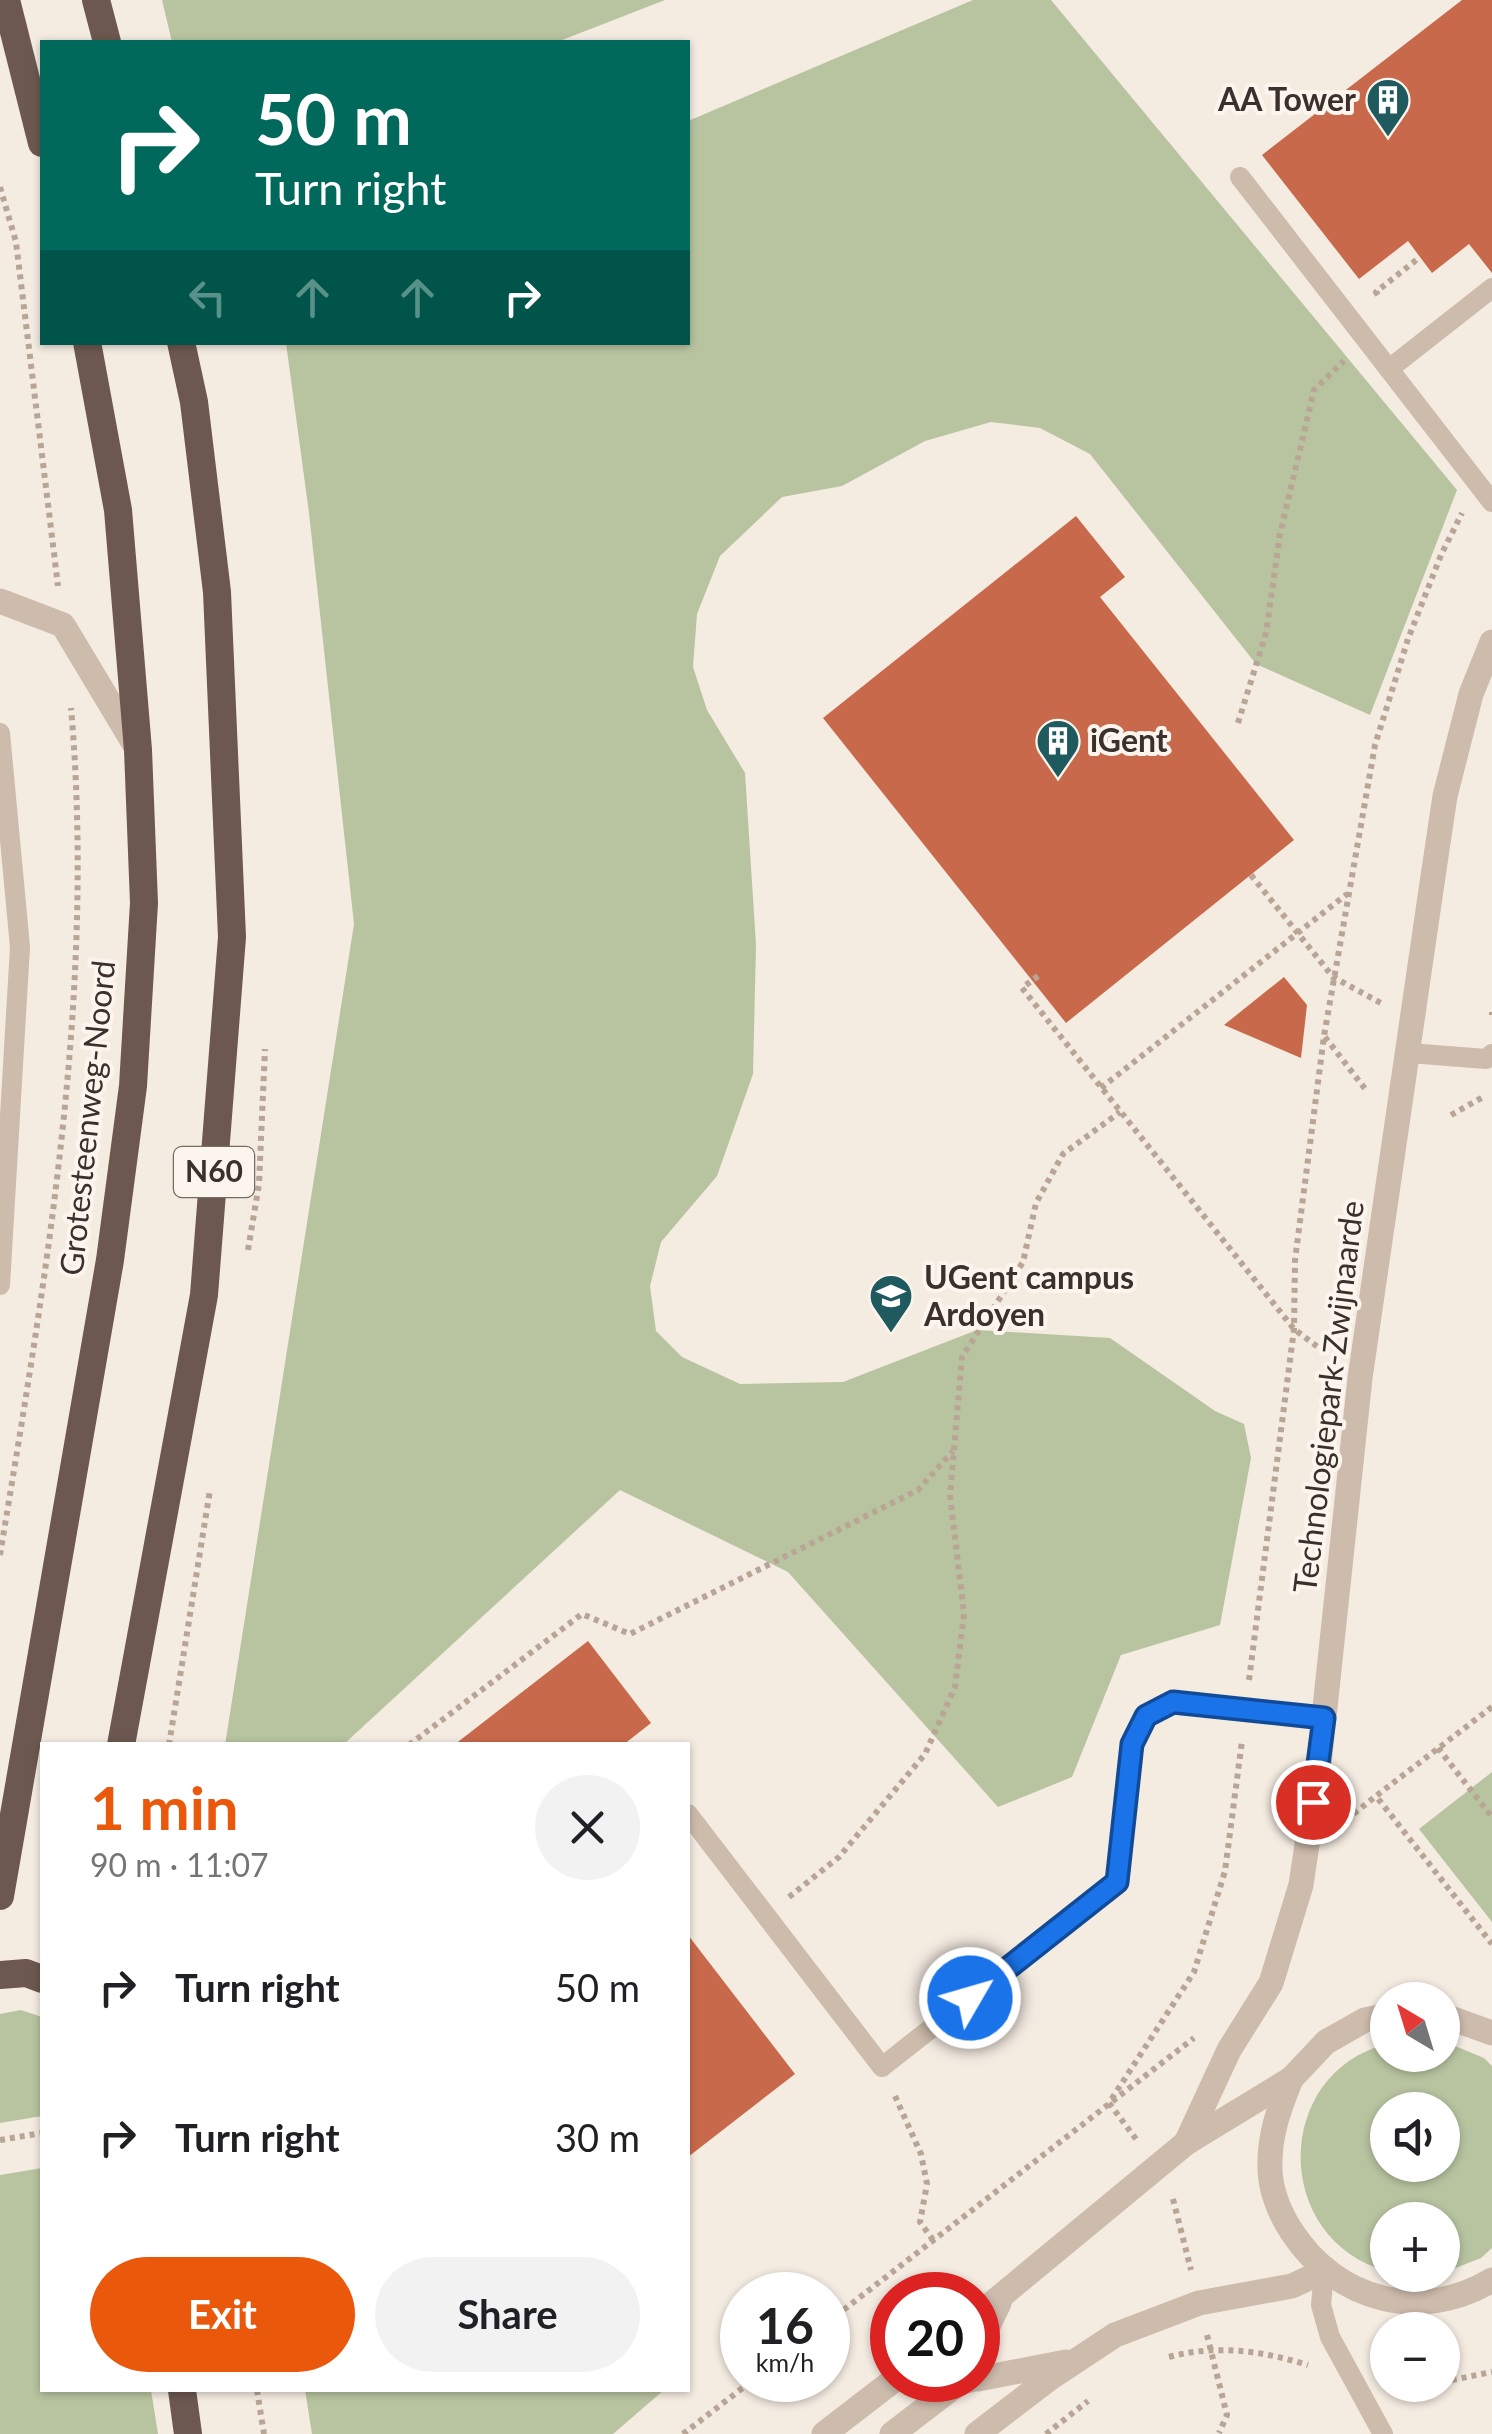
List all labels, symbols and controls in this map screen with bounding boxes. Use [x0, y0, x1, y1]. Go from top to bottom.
text: 50 m [255, 76, 412, 160]
building icon: AA Tower [1365, 77, 1411, 138]
place label: AA Tower [1217, 79, 1356, 118]
icon: right [90, 80, 220, 210]
text: Turn right [255, 161, 446, 215]
icon: left [180, 270, 235, 325]
icon: ahead [285, 270, 340, 325]
icon: ahead [390, 270, 445, 325]
icon: right [495, 270, 550, 325]
building icon: iGent [1035, 718, 1081, 779]
place label: iGent [1090, 720, 1168, 759]
street label: Grotesteenweg-Noord [51, 958, 122, 1277]
road number: N60 [174, 1147, 254, 1197]
street label: Technologiepark-Zwijnaarde [1284, 1198, 1371, 1595]
place label: UGent campus Ardoyen [923, 1257, 1134, 1333]
school or university icon: UGent campus Ardoyen [868, 1273, 914, 1334]
pin [1271, 1760, 1356, 1845]
text: 1 min [90, 1771, 239, 1843]
button: close [535, 1775, 640, 1880]
icon: arrive [1286, 1775, 1341, 1830]
text: 90 m · 11:07 [90, 1845, 269, 1884]
position arrow [918, 1946, 1022, 2050]
icon: right [90, 1960, 145, 2015]
text: Turn right [175, 1964, 340, 2010]
text: 50 m [555, 1964, 640, 2010]
north arrow [1370, 1982, 1460, 2072]
map controls [1370, 1982, 1460, 2402]
button: sound [1370, 2092, 1460, 2182]
icon: right [90, 2110, 145, 2165]
text: Turn right [175, 2114, 340, 2160]
text: 30 m [555, 2114, 640, 2160]
button: + [1370, 2202, 1460, 2292]
button: Exit [90, 2257, 355, 2372]
button: Share [375, 2257, 640, 2372]
speed limit sign: 20 [870, 2272, 1000, 2402]
text: 16 [756, 2295, 814, 2355]
button: − [1370, 2312, 1460, 2402]
text: km/h [756, 2347, 814, 2377]

